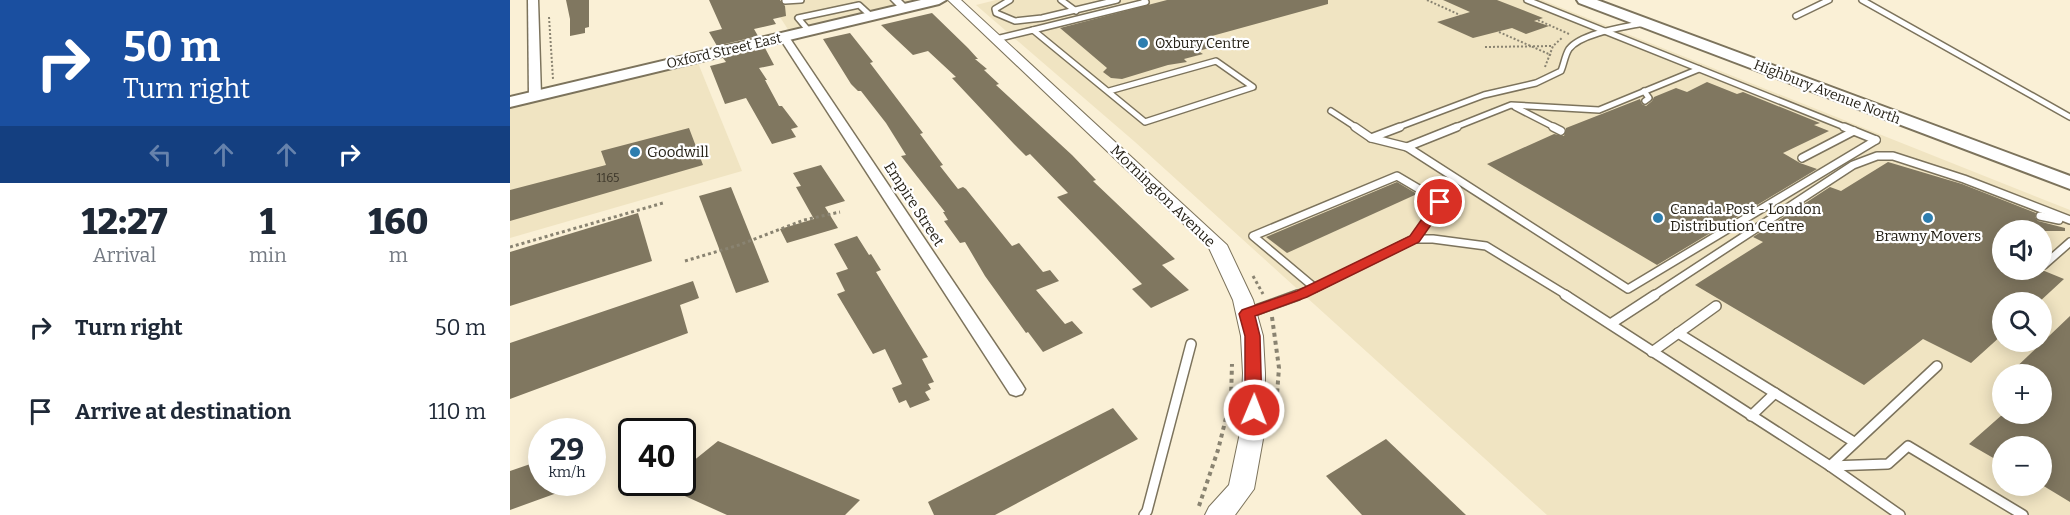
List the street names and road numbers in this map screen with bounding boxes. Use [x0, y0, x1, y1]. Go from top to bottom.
street label: Oxford Street East [665, 29, 783, 73]
street label: Highbury Avenue North [1751, 56, 1903, 128]
street label: Mornington Avenue [1107, 141, 1219, 251]
street label: Empire Street [880, 159, 948, 250]

